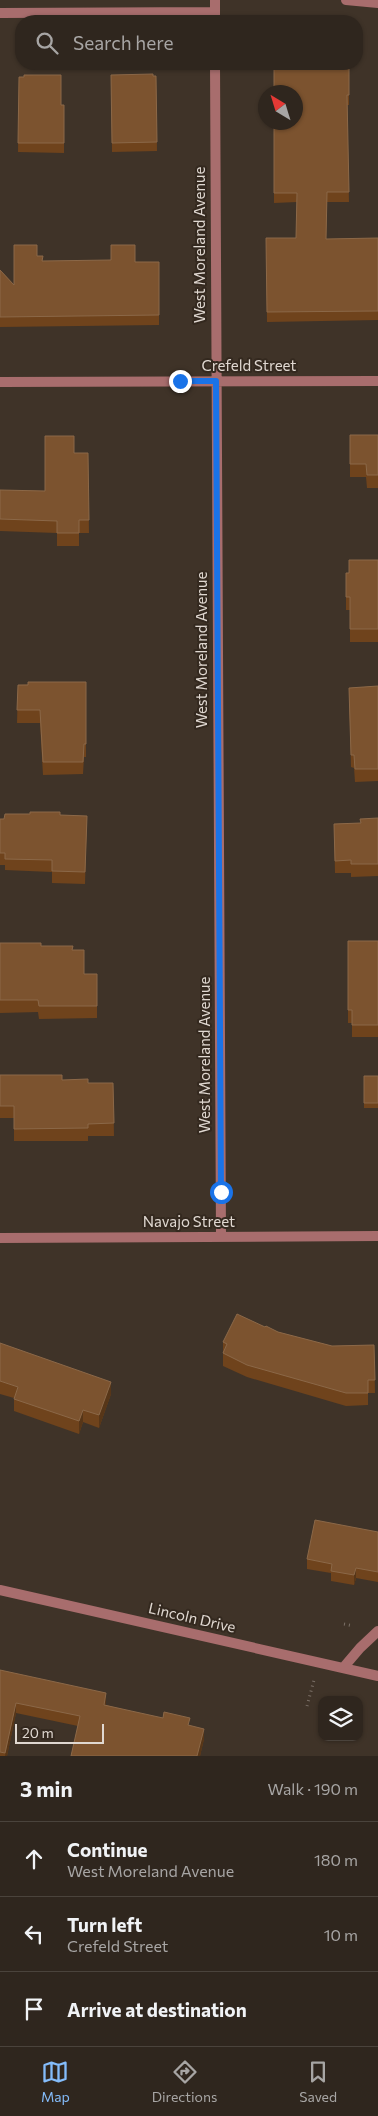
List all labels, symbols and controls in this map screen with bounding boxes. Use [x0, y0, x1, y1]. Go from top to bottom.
search box [15, 15, 363, 70]
icon: search [33, 29, 61, 57]
text: Search here [73, 31, 173, 54]
north arrow [258, 85, 303, 130]
street label: West Moreland Avenue [190, 167, 208, 323]
street label: Crefeld Street [201, 356, 297, 374]
route end [169, 370, 192, 393]
street label: West Moreland Avenue [192, 572, 210, 728]
street label: West Moreland Avenue [195, 977, 213, 1133]
route start [210, 1181, 233, 1204]
street label: Navajo Street [143, 1212, 235, 1230]
street label: Lincoln Drive [147, 1598, 238, 1636]
map controls [318, 1696, 363, 1741]
button: layers [318, 1696, 363, 1741]
scale bar [15, 1721, 104, 1744]
text: 20 m [22, 1724, 54, 1741]
text: 3 min [20, 1776, 73, 1801]
text: Walk · 190 m [268, 1779, 358, 1798]
text: Continue [67, 1838, 147, 1861]
icon: ahead [20, 1845, 48, 1873]
text: 180 m [314, 1850, 358, 1869]
text: West Moreland Avenue [67, 1861, 234, 1880]
text: Turn left [67, 1913, 142, 1936]
icon: left [20, 1920, 48, 1948]
text: 10 m [324, 1925, 358, 1944]
text: Crefeld Street [67, 1936, 168, 1955]
icon: arrive [20, 1995, 48, 2023]
text: Arrive at destination [67, 1998, 247, 2021]
tab: Map [41, 2058, 70, 2105]
tab: Directions [152, 2058, 217, 2105]
tab: Saved [299, 2058, 337, 2105]

